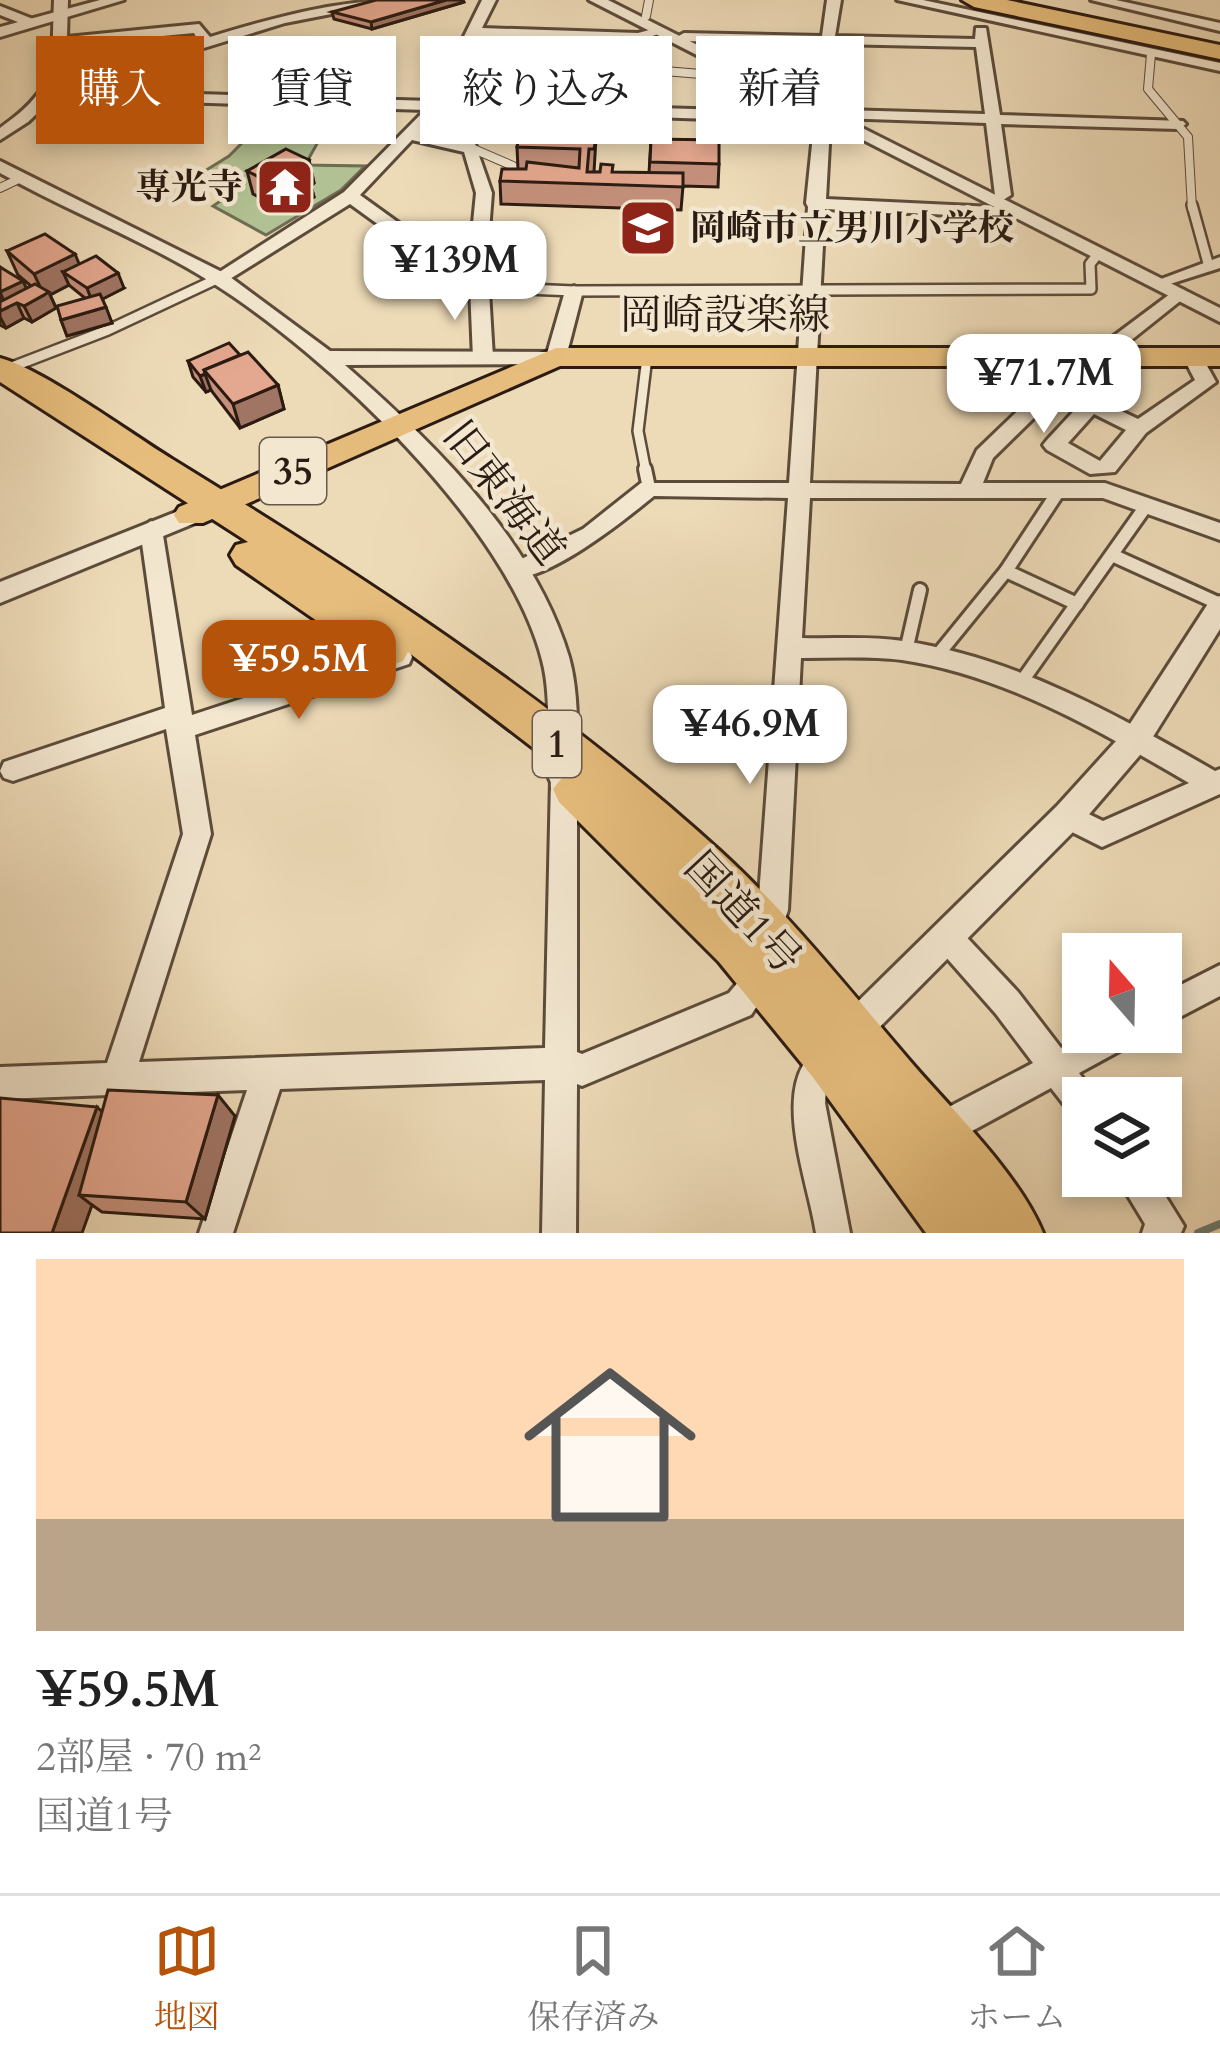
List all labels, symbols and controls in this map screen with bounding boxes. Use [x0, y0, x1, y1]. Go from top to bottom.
chip: 購入 [36, 36, 204, 144]
chip: 賃貸 [228, 36, 396, 144]
chip: 絞り込み [420, 36, 672, 144]
chip: 新着 [696, 36, 864, 144]
temple icon: 専光寺 [254, 156, 316, 218]
place label: 専光寺 [135, 163, 243, 212]
school or university icon: 岡崎市立男川小学校 [617, 197, 679, 259]
place label: 岡崎市立男川小学校 [690, 204, 1014, 253]
pin: ¥139M [371, 221, 539, 323]
text: ¥139M [391, 233, 519, 286]
street label: 岡崎設楽線 [620, 287, 830, 344]
pin: ¥71.7M [946, 334, 1142, 436]
text: ¥71.7M [974, 346, 1114, 399]
street label: 旧東海道 [430, 409, 578, 577]
road number: 35 [260, 438, 326, 504]
pin: ¥59.5M [201, 620, 397, 722]
text: ¥59.5M [229, 632, 369, 685]
pin: ¥46.9M [652, 685, 848, 787]
text: ¥46.9M [680, 697, 820, 750]
road number: 1 [533, 711, 581, 777]
street label: 国道1号 [672, 840, 814, 986]
north arrow [1062, 933, 1182, 1053]
map controls [1062, 933, 1182, 1197]
button: layers [1062, 1077, 1182, 1197]
icon: home [502, 1337, 718, 1553]
text: ¥59.5M [36, 1655, 219, 1725]
text: 2部屋 · 70 m² [36, 1731, 261, 1784]
text: 国道1号 [36, 1790, 173, 1843]
tab: 地図 [154, 1918, 220, 2040]
tab: 保存済み [527, 1918, 659, 2040]
tab: ホーム [967, 1918, 1066, 2040]

